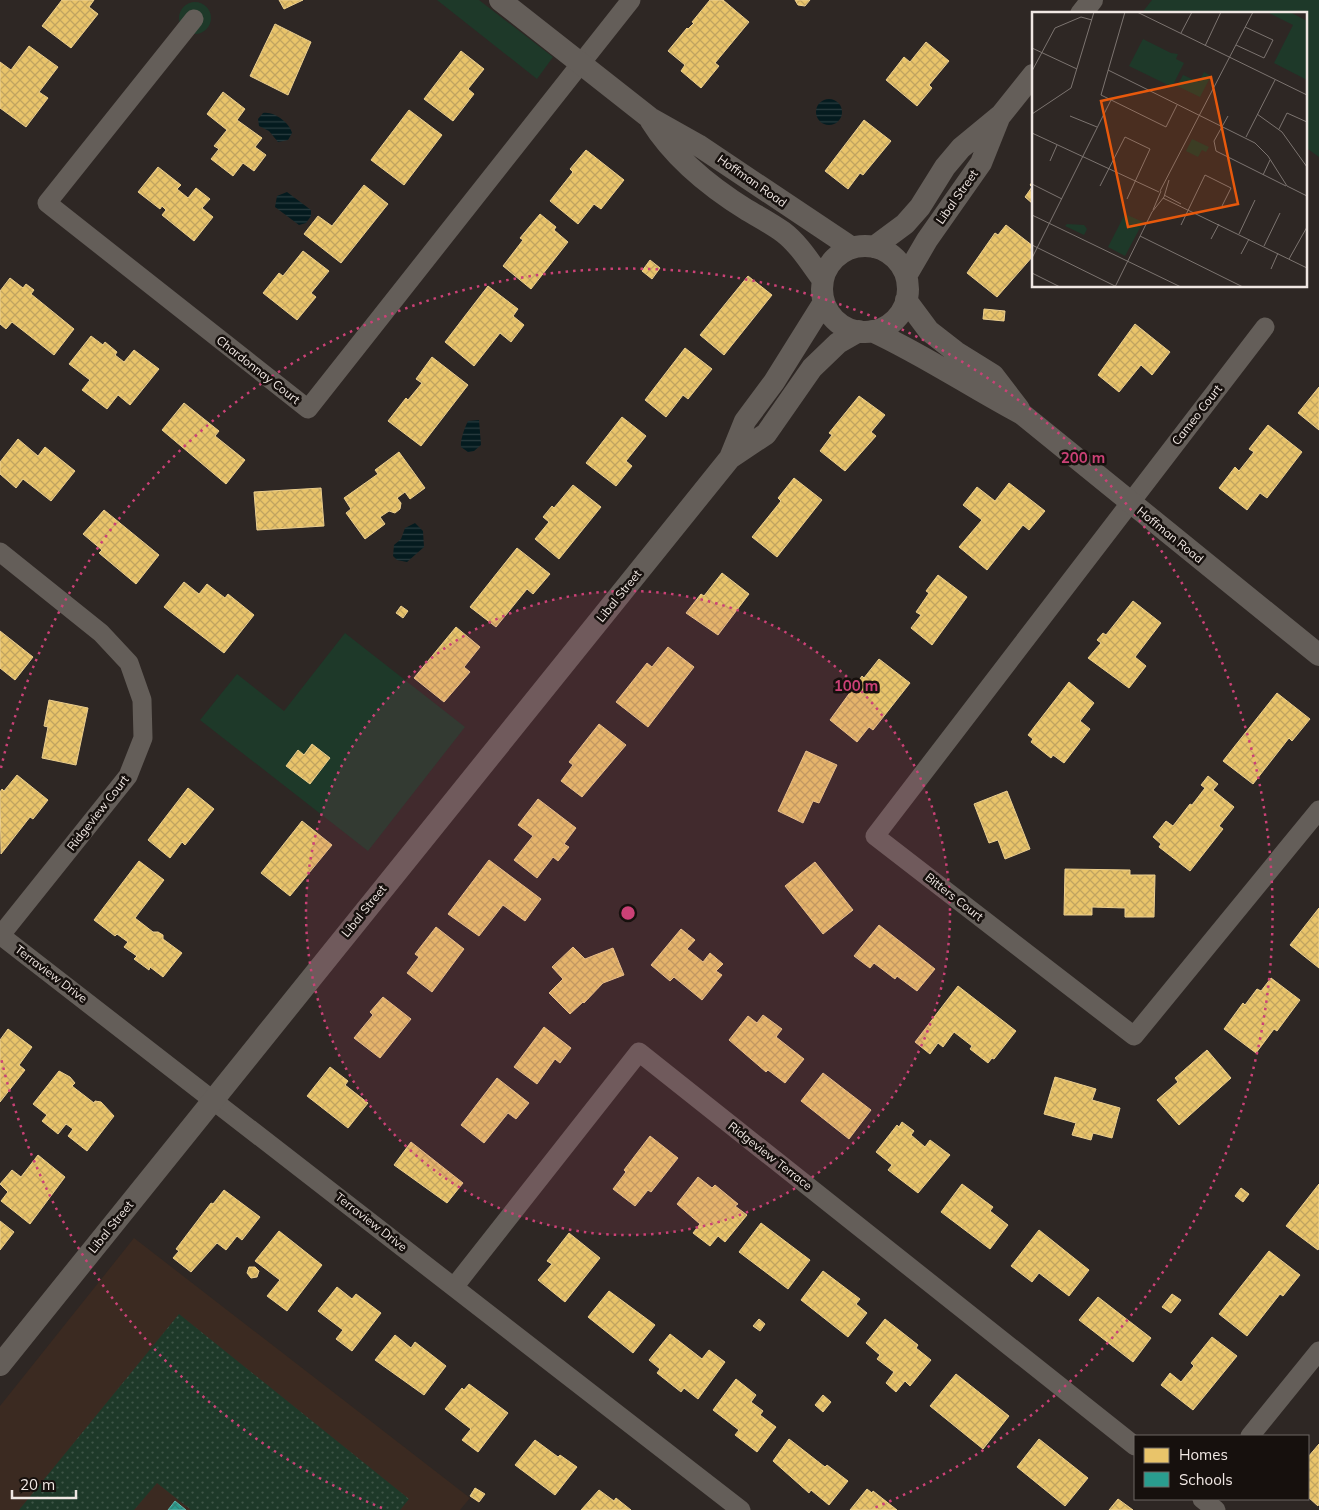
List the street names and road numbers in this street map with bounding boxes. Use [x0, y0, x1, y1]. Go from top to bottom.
street label: Hoffman Road [715, 151, 790, 210]
street label: Libal Street [932, 167, 981, 227]
street label: Chardonnay Court [214, 332, 303, 407]
street label: Cameo Court [1168, 381, 1225, 448]
street label: Hoffman Road [1134, 503, 1207, 566]
street label: Libal Street [593, 566, 644, 625]
street label: Ridgeview Court [63, 772, 132, 853]
street label: Bitters Court [922, 869, 986, 924]
street label: Libal Street [338, 881, 389, 940]
street label: Terraview Drive [12, 941, 91, 1006]
street label: Ridgeview Terrace [725, 1118, 815, 1193]
street label: Terraview Drive [332, 1189, 410, 1254]
street label: Libal Street [85, 1197, 136, 1256]

